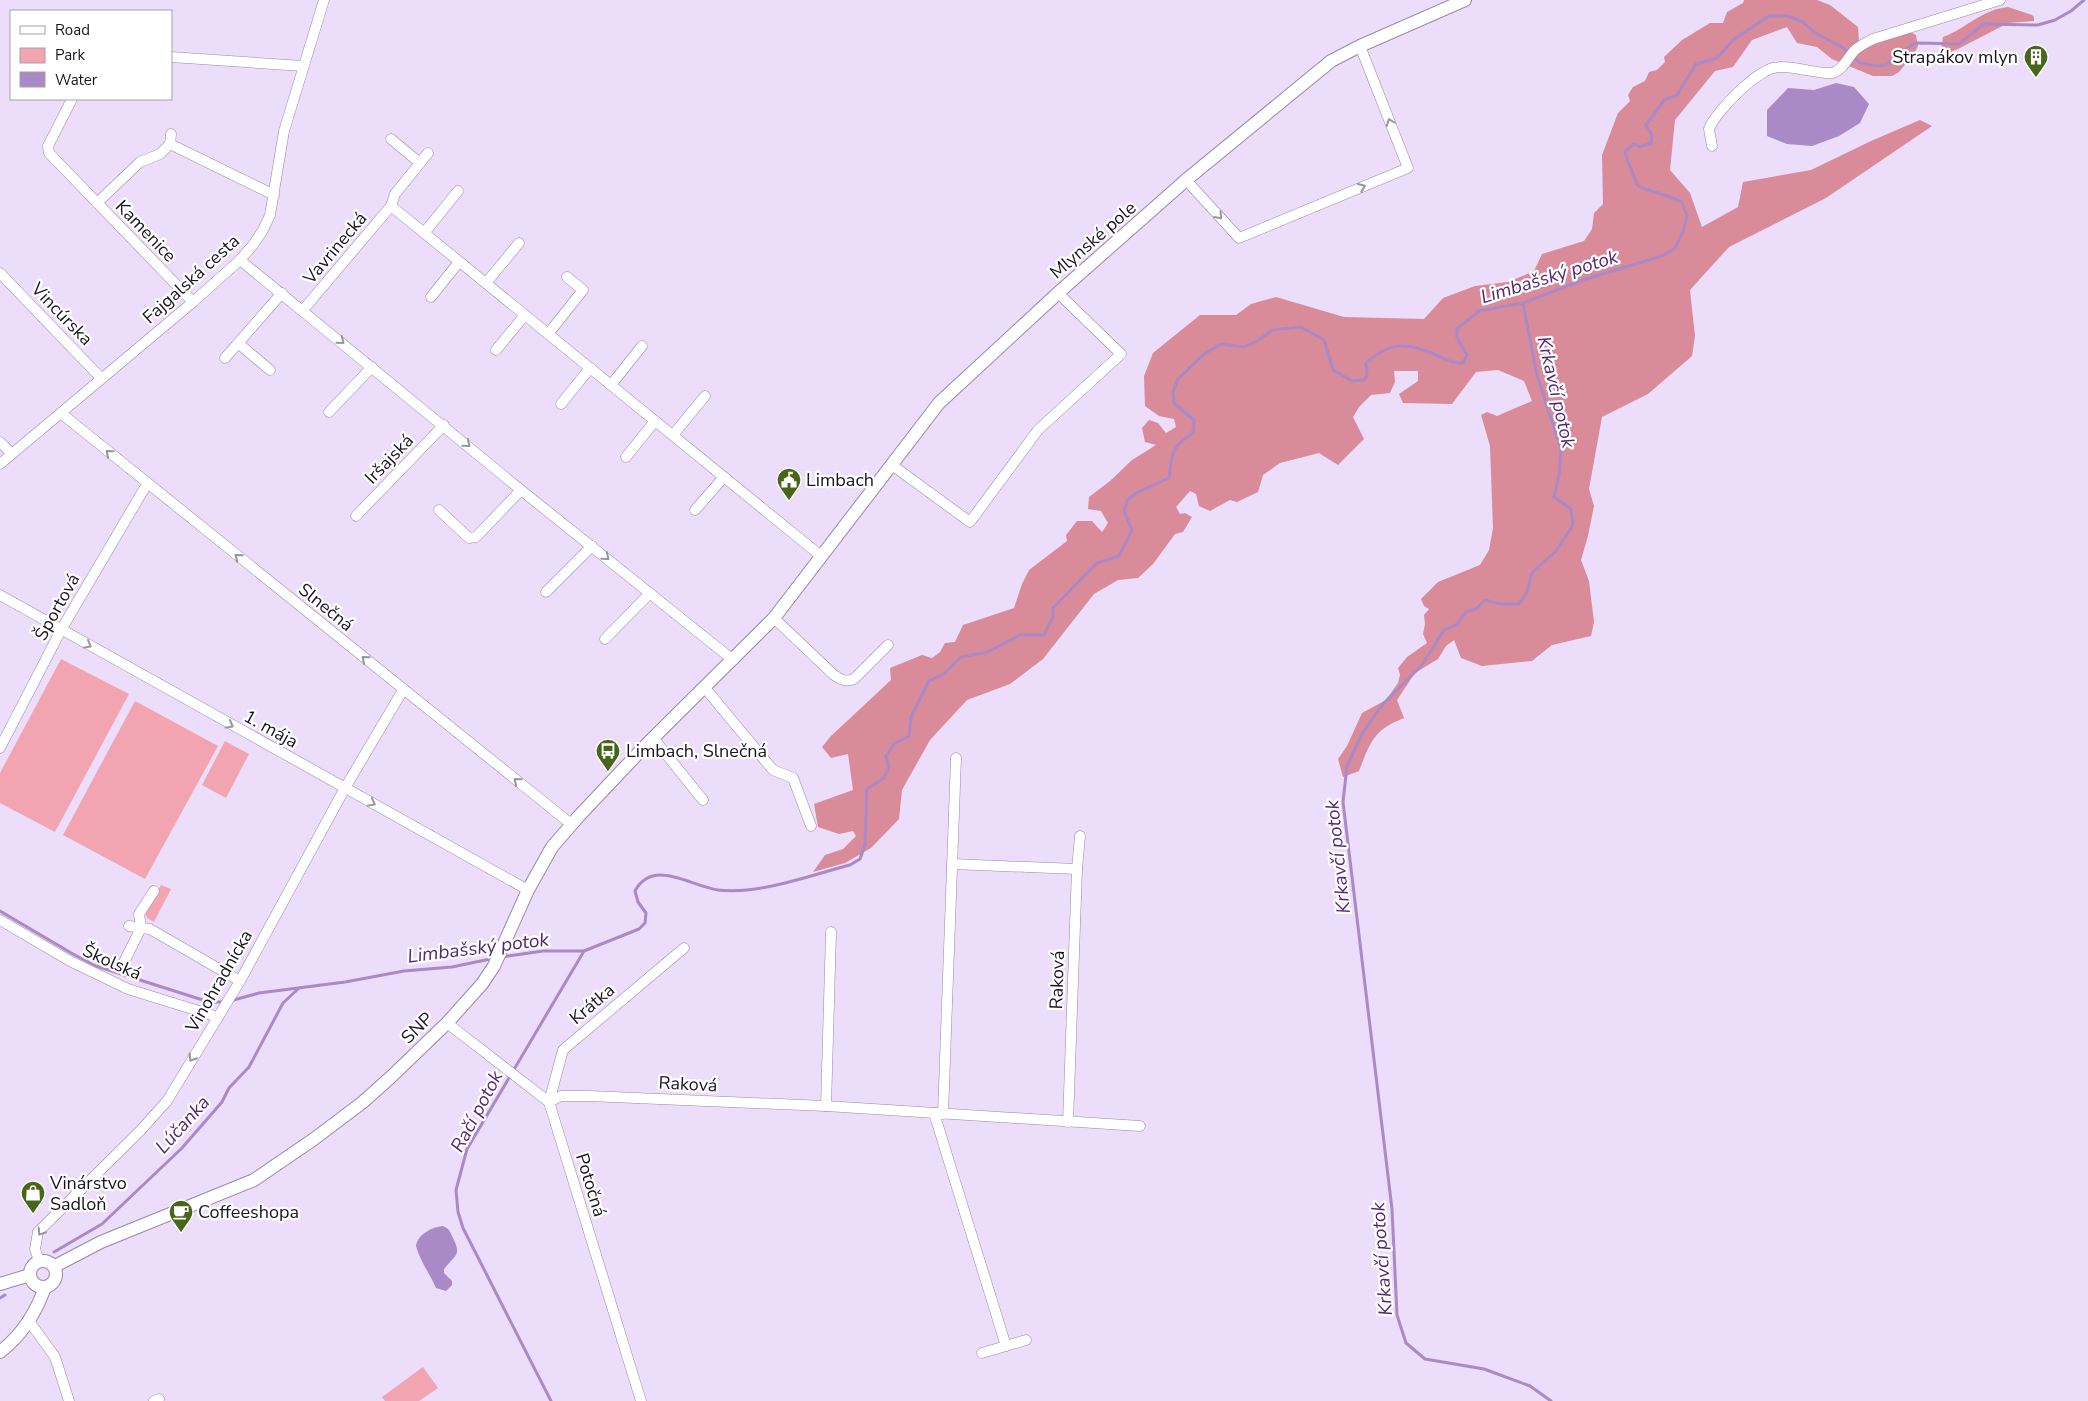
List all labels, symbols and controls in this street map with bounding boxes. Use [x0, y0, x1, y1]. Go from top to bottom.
legend [10, 10, 172, 100]
text: Road [55, 20, 90, 40]
building icon: Strapákov mlyn [2023, 44, 2049, 78]
text: Park [55, 45, 85, 65]
place label: Strapákov mlyn [1892, 45, 2018, 69]
text: Water [55, 70, 98, 90]
one-way arrow [1386, 118, 1396, 127]
one-way arrow [1357, 182, 1366, 193]
street label: Kamenice [110, 195, 182, 267]
street label: Mlynské pole [1045, 196, 1141, 284]
street label: Vavrinecká [297, 207, 372, 290]
one-way arrow [1213, 211, 1222, 220]
street label: Fajgalská cesta [137, 229, 245, 329]
water label: Limbašský potok [1477, 244, 1622, 310]
street label: Vincúrska [25, 277, 98, 351]
water label: Krkavčí potok [1531, 334, 1582, 451]
one-way arrow [335, 336, 344, 344]
street label: Iršajská [359, 429, 419, 489]
one-way arrow [461, 438, 470, 447]
one-way arrow [106, 450, 115, 458]
public building icon: Limbach [776, 467, 802, 501]
place label: Limbach [806, 468, 874, 492]
one-way arrow [601, 552, 610, 561]
one-way arrow [235, 555, 244, 563]
street label: Športová [29, 569, 85, 645]
street label: Slnečná [293, 577, 359, 637]
one-way arrow [83, 639, 92, 649]
one-way arrow [362, 657, 371, 665]
street label: 1. mája [240, 704, 302, 754]
one-way arrow [224, 718, 233, 728]
bus stop icon: Limbach, Slnečná [595, 738, 621, 772]
place label: Limbach, Slnečná [626, 739, 767, 763]
one-way arrow [514, 779, 523, 787]
one-way arrow [367, 797, 376, 807]
water label: Krkavčí potok [1319, 798, 1357, 915]
street label: Vinohradnícka [179, 925, 258, 1037]
water label: Limbašský potok [406, 926, 551, 970]
street label: Školská [79, 938, 145, 986]
street label: Raková [1044, 950, 1070, 1010]
street label: Krátka [564, 978, 620, 1030]
street label: SNP [396, 1007, 438, 1049]
one-way arrow [189, 1053, 199, 1062]
water label: Račí potok [445, 1066, 509, 1157]
street label: Raková [658, 1070, 718, 1098]
water label: Lúčanka [150, 1090, 216, 1159]
street label: Potočná [570, 1150, 612, 1220]
place label: Vinárstvo Sadloň [49, 1171, 127, 1216]
shop icon: Vinárstvo Sadloň [20, 1180, 46, 1214]
cafe icon: Coffeeshopa [168, 1199, 194, 1233]
place label: Coffeeshopa [198, 1200, 299, 1224]
water label: Krkavčí potok [1365, 1201, 1399, 1317]
one-way arrow [37, 1227, 47, 1236]

